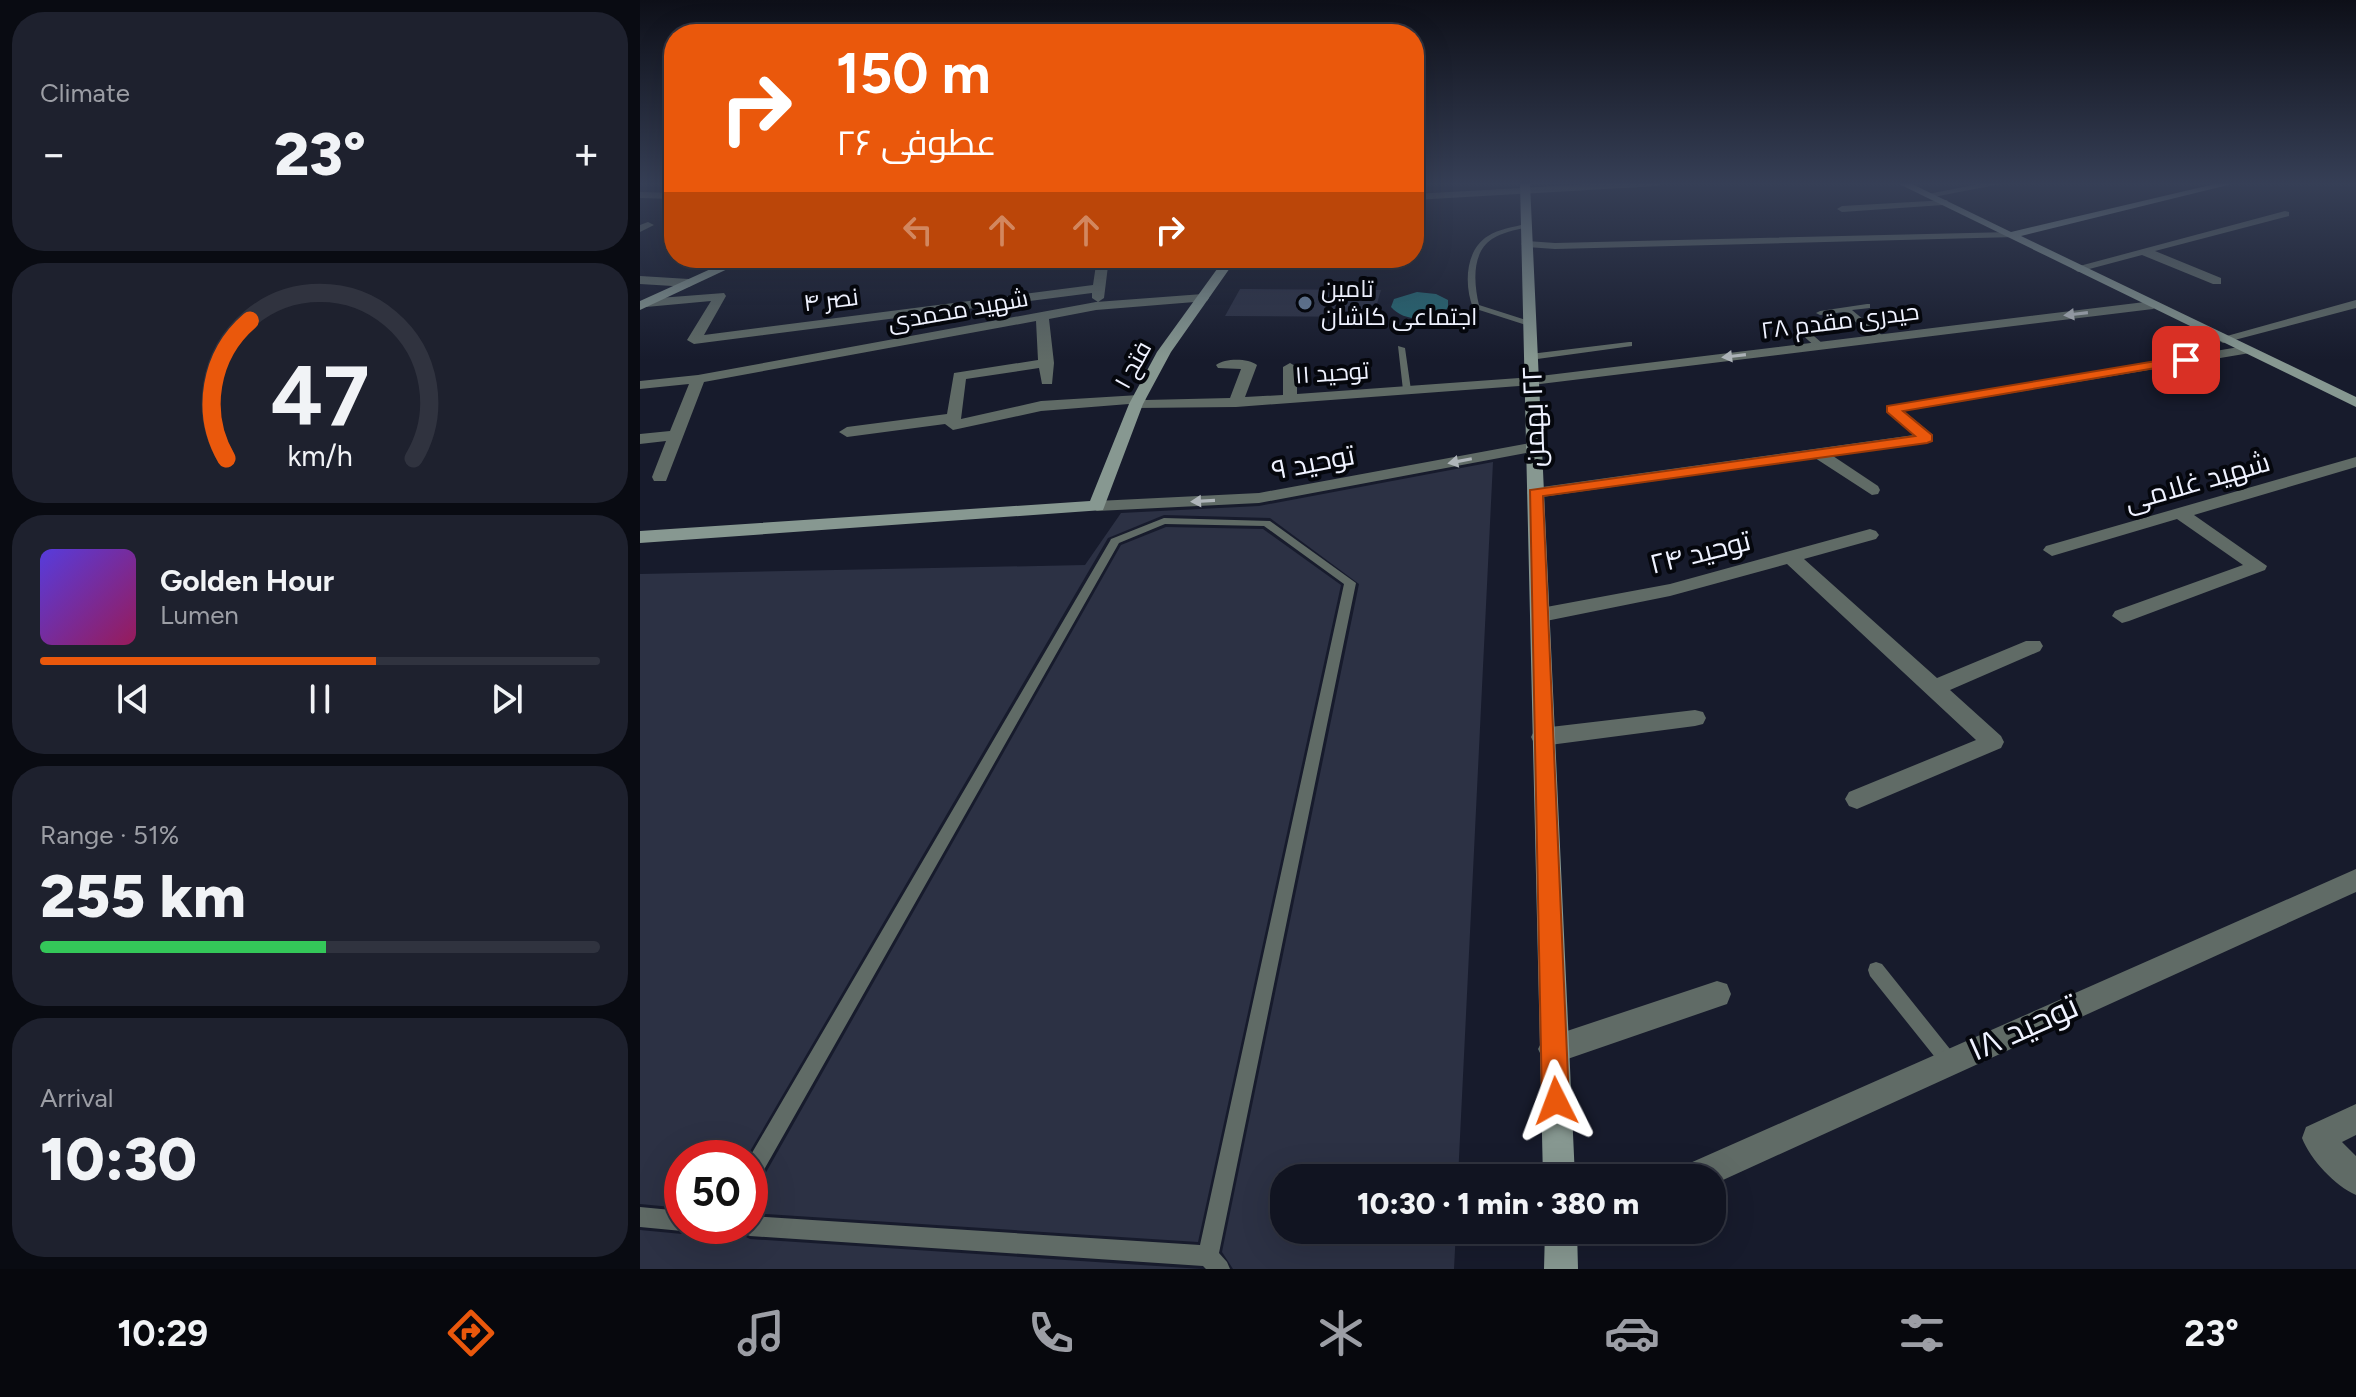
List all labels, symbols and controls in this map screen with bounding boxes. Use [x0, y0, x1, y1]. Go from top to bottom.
text: 150 m [836, 40, 991, 107]
icon: right [704, 56, 808, 160]
text: Climate [40, 77, 130, 109]
text: 23° [274, 118, 366, 190]
text: عطوفی ۲۶ [836, 121, 997, 164]
text: − [40, 127, 67, 180]
text: + [573, 127, 600, 180]
icon: left [896, 208, 940, 252]
icon: ahead [980, 208, 1024, 252]
icon: ahead [1064, 208, 1108, 252]
icon: right [1148, 208, 1192, 252]
place label: تامین اجتماعی کاشان [1321, 274, 1477, 331]
street label: نصر ۴ [802, 282, 860, 317]
street label: شهید محمدی [886, 283, 1030, 336]
marker: تامین اجتماعی کاشان [1296, 294, 1314, 312]
street label: حیدری مقدم ۲۸ [1759, 296, 1921, 347]
one-way arrow [2063, 308, 2088, 321]
pin [2152, 326, 2220, 394]
street label: فتح ۱ [1108, 336, 1159, 395]
icon: arrive [2164, 338, 2208, 382]
text: 47 [271, 346, 369, 446]
one-way arrow [1721, 350, 1746, 363]
street label: توحید ۱۱ [1294, 355, 1371, 390]
street label: ٢٢ بهمن [1514, 366, 1552, 468]
street label: توحید ۹ [1269, 437, 1358, 487]
text: km/h [287, 439, 353, 473]
street label: شهید غلامی [2120, 444, 2274, 518]
one-way arrow [1447, 455, 1472, 467]
one-way arrow [1190, 495, 1215, 508]
street label: توحید ۲۴ [1646, 523, 1754, 581]
text: Golden Hour [160, 562, 334, 599]
text: Lumen [160, 599, 239, 631]
icon: previous [111, 677, 155, 721]
icon: pause [298, 677, 342, 721]
icon: next [485, 677, 529, 721]
text: Range · 51% [40, 819, 179, 851]
text: 255 km [40, 860, 246, 932]
street label: توحید ۱۸ [1962, 985, 2084, 1070]
position arrow [1514, 1059, 1598, 1143]
text: Arrival [40, 1082, 113, 1114]
text: 10:30 [40, 1123, 197, 1195]
speed limit sign: 50 [664, 1140, 768, 1244]
text: 10:30 · 1 min · 380 m [1357, 1185, 1639, 1222]
icon: directions [443, 1305, 499, 1361]
icon: music [733, 1305, 789, 1361]
icon: phone [1023, 1305, 1079, 1361]
icon: climate [1313, 1305, 1369, 1361]
icon: car [1604, 1305, 1660, 1361]
icon: filters [1894, 1305, 1950, 1361]
text: 10:29 [117, 1312, 208, 1355]
text: 23° [2184, 1312, 2239, 1355]

